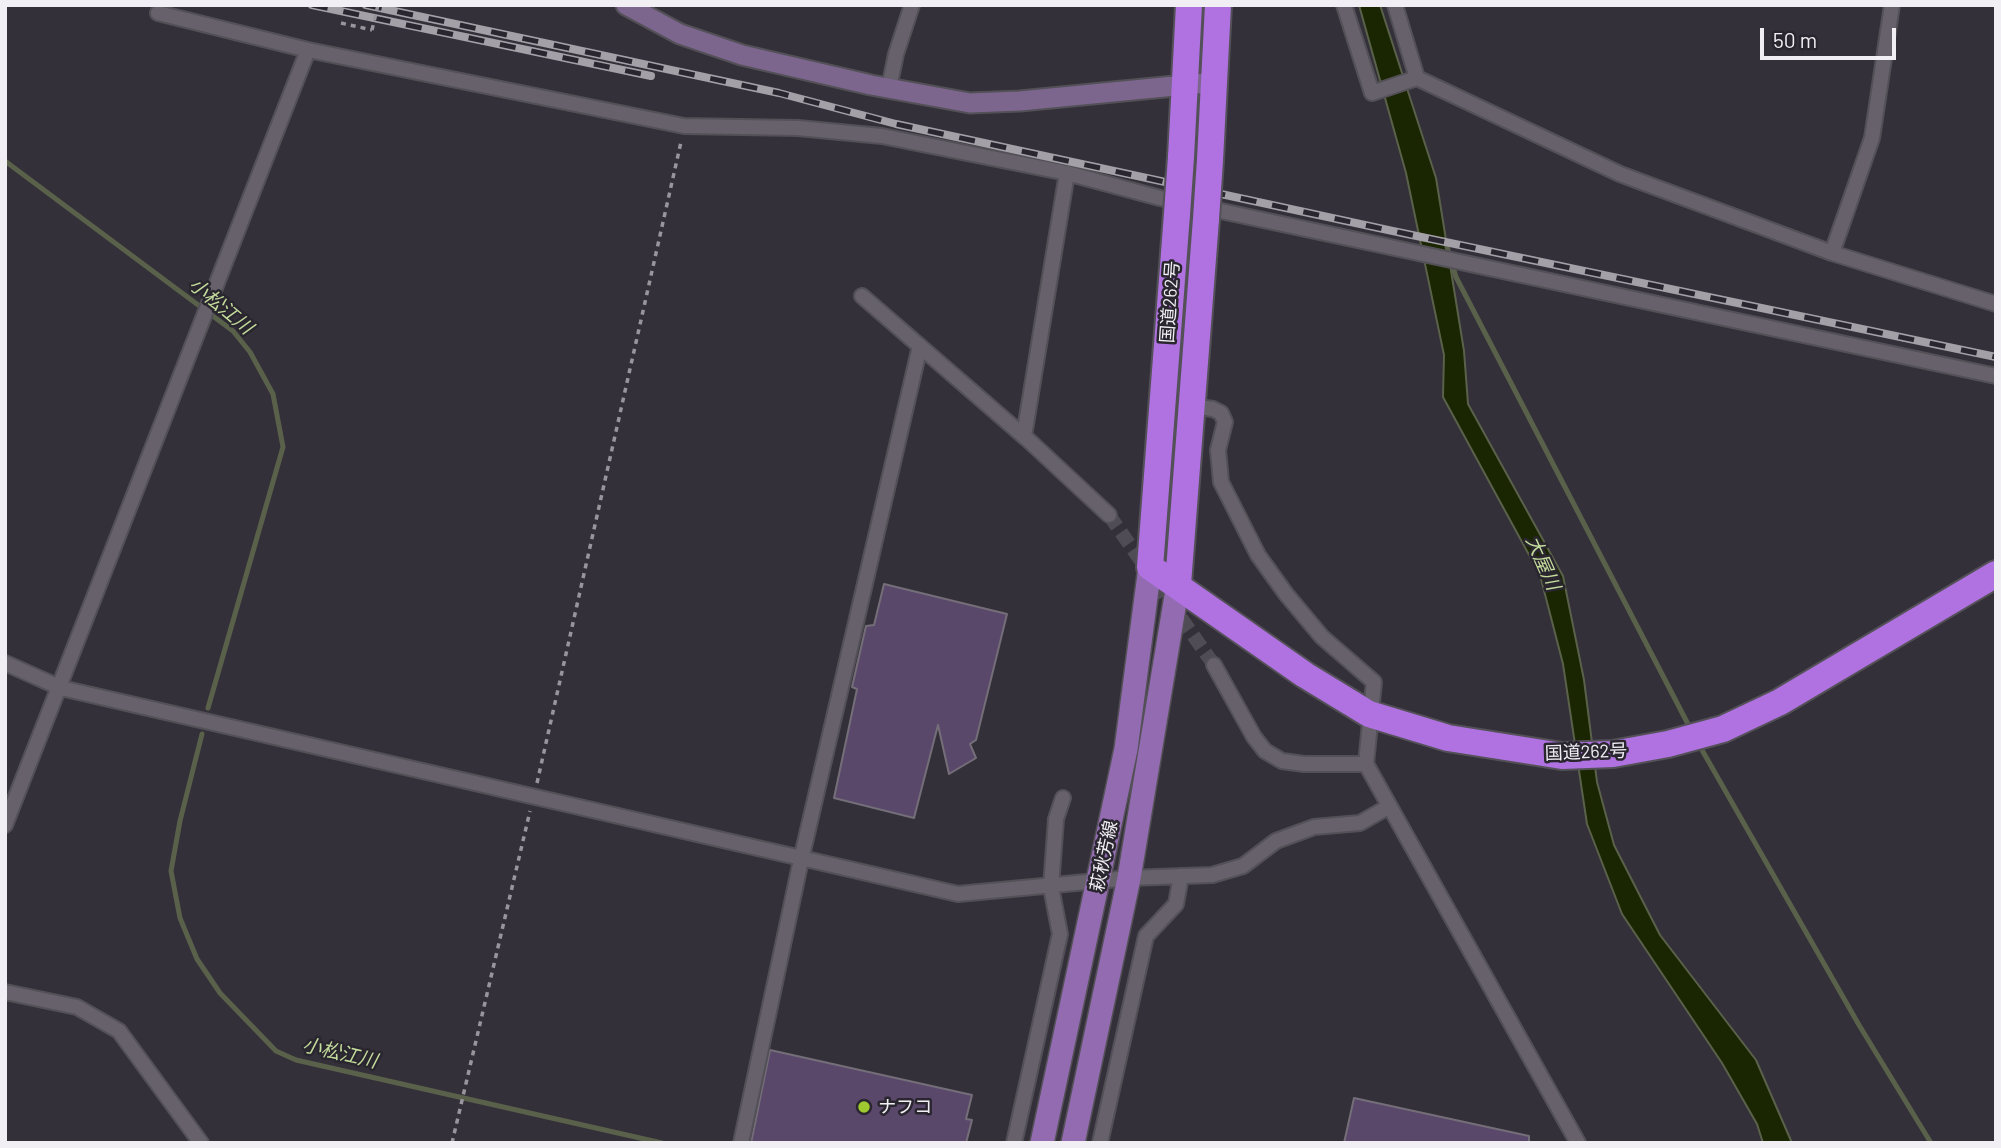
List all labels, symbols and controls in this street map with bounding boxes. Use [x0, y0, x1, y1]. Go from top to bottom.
scale bar [1763, 14, 1899, 58]
text: 50 m [1773, 27, 1817, 52]
street label: 国道262号 [1156, 260, 1184, 344]
water label: 小松江川 [185, 273, 257, 339]
water label: 大屋川 [1521, 532, 1565, 594]
street label: 国道262号 [1544, 740, 1628, 764]
street label: 萩秋芳線 [1086, 819, 1122, 893]
water label: 小松江川 [300, 1033, 380, 1073]
place label: ナフコ [878, 1096, 932, 1118]
marker: ナフコ [856, 1099, 872, 1115]

